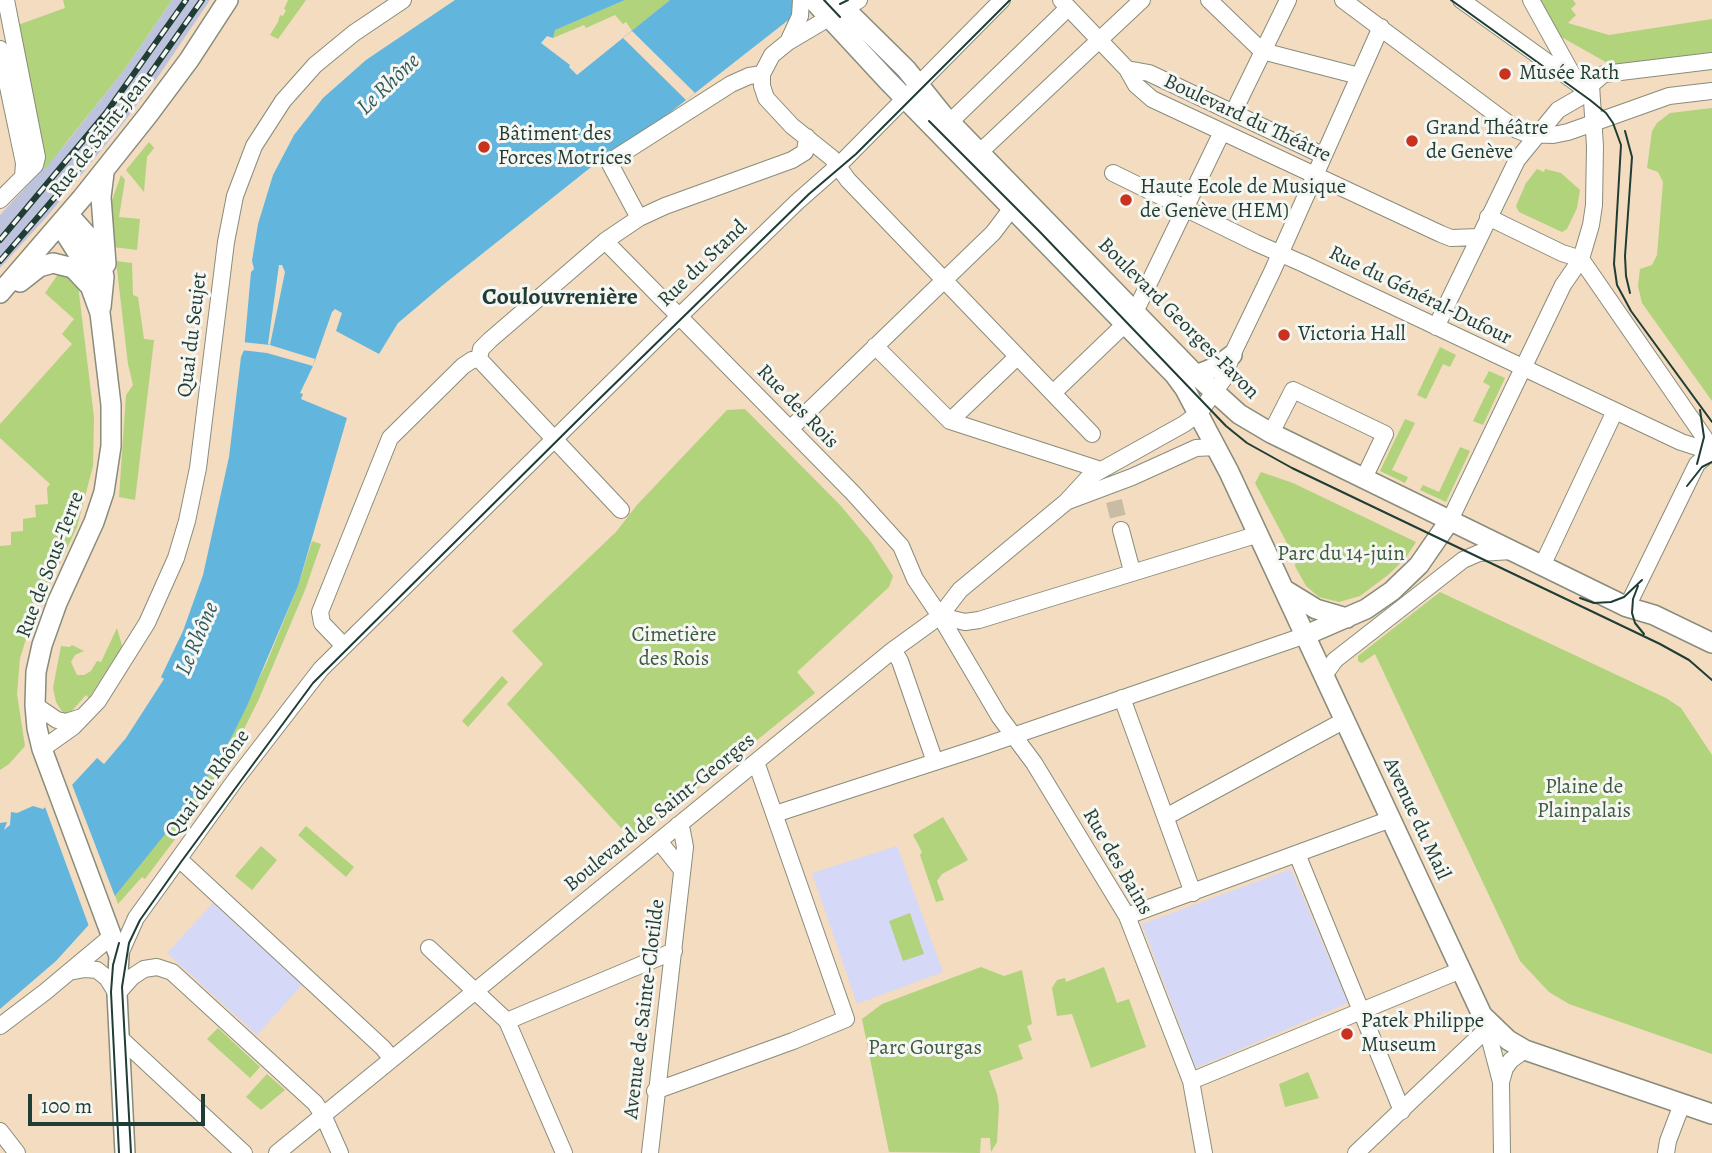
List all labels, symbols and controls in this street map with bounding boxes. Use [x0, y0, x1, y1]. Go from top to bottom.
water label: Le Rhône [352, 48, 426, 122]
place label: Musée Rath [1519, 61, 1619, 87]
marker: Musée Rath [1497, 66, 1513, 82]
street label: Rue de Saint-Jean [45, 69, 157, 203]
street label: Boulevard du Théâtre [1159, 69, 1335, 169]
place label: Grand Théâtre de Genève [1426, 116, 1548, 166]
place label: Bâtiment des Forces Motrices [498, 122, 632, 172]
marker: Grand Théâtre de Genève [1404, 133, 1420, 149]
marker: Bâtiment des Forces Motrices [476, 139, 492, 155]
place label: Haute Ecole de Musique de Genève (HEM) [1140, 175, 1346, 225]
marker: Haute Ecole de Musique de Genève (HEM) [1118, 192, 1134, 208]
street label: Rue du Stand [653, 215, 753, 313]
street label: Boulevard Georges-Favon [1092, 233, 1264, 405]
street label: Rue du Général-Dufour [1324, 241, 1516, 351]
street label: Quai du Seujet [173, 271, 213, 399]
district label: Coulouvrenière [482, 284, 638, 312]
place label: Victoria Hall [1298, 322, 1406, 348]
marker: Victoria Hall [1276, 327, 1292, 343]
street label: Rue des Rois [751, 360, 843, 454]
street label: Rue de Sous-Terre [12, 488, 90, 642]
park label: Parc du 14-juin [1277, 542, 1405, 568]
water label: Le Rhône [170, 598, 226, 680]
park label: Cimetière des Rois [631, 623, 717, 673]
street label: Quai du Rhône [160, 725, 256, 843]
street label: Boulevard de Saint-Georges [559, 728, 761, 898]
street label: Avenue du Mail [1377, 754, 1455, 884]
park label: Plaine de Plainpalais [1537, 775, 1631, 825]
street label: Rue des Bains [1076, 804, 1158, 920]
street label: Avenue de Sainte-Clotilde [619, 898, 671, 1120]
place label: Patek Philippe Museum [1361, 1009, 1484, 1059]
marker: Patek Philippe Museum [1339, 1026, 1355, 1042]
park label: Parc Gourgas [868, 1036, 982, 1062]
scale bar [32, 1080, 208, 1124]
text: 100 m [41, 1092, 92, 1120]

